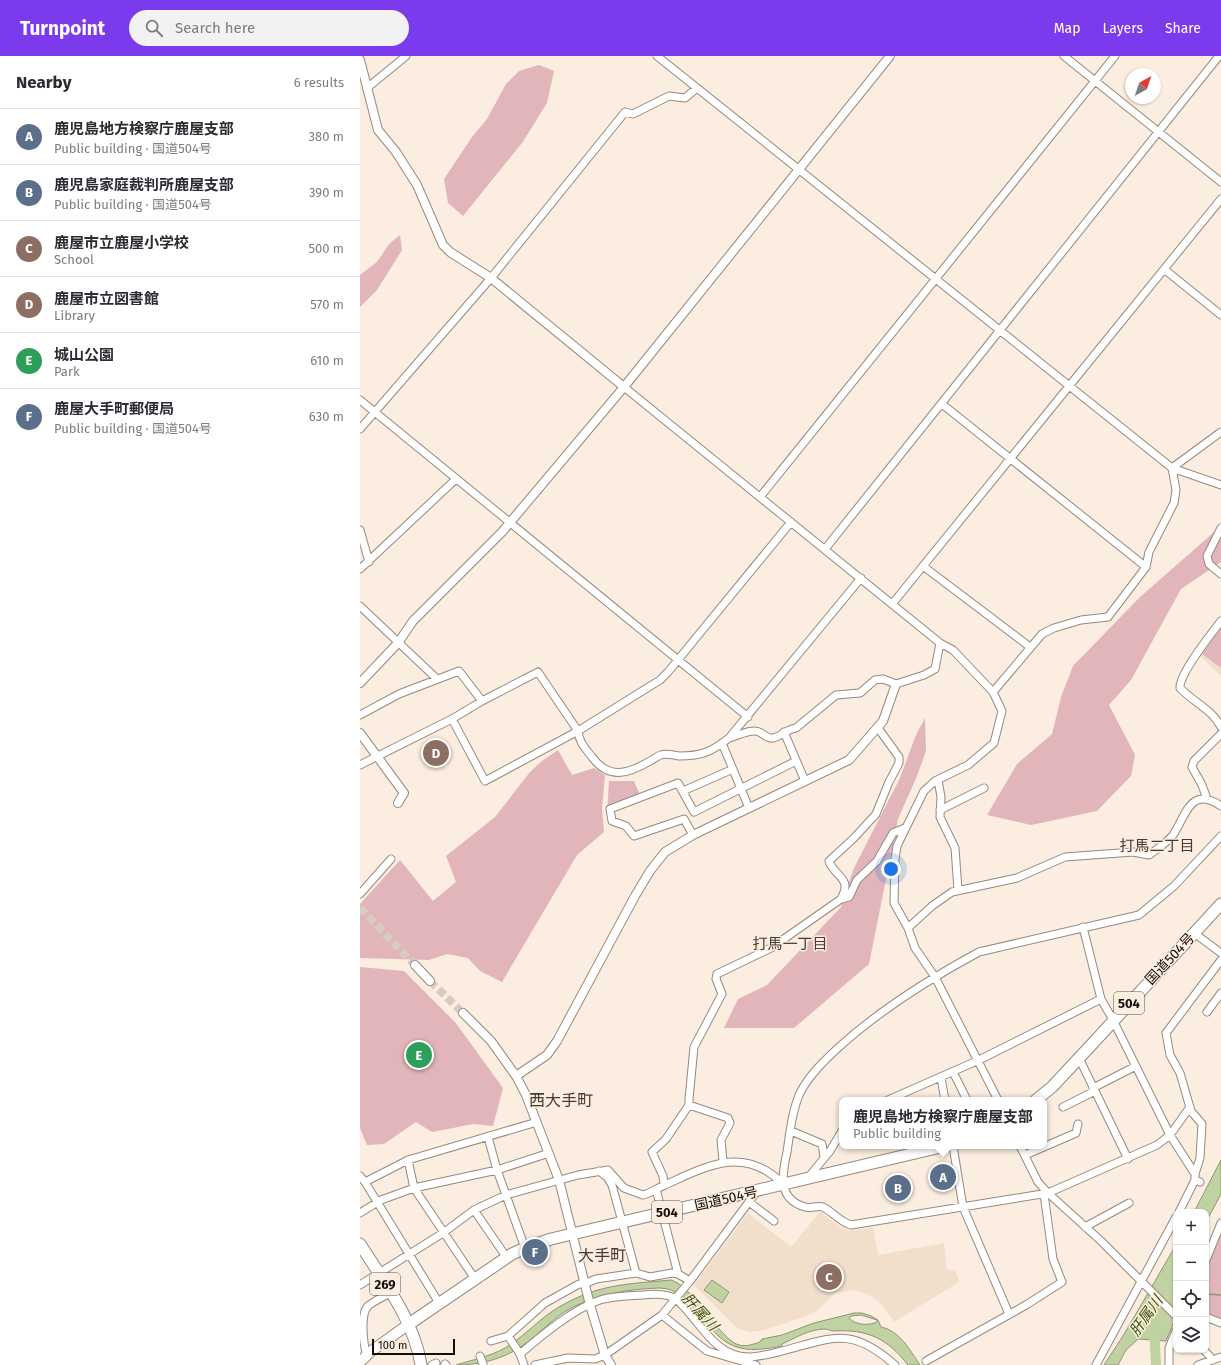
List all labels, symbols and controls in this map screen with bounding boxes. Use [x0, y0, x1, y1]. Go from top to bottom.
search box [129, 10, 409, 46]
text: Turnpoint [20, 17, 105, 40]
icon: search [143, 17, 165, 39]
text: Search here [175, 19, 255, 37]
text: Map [1054, 20, 1080, 37]
text: Layers [1102, 20, 1143, 37]
text: Share [1165, 20, 1201, 37]
north arrow [1125, 68, 1161, 104]
text: Nearby [16, 72, 71, 93]
text: 6 results [294, 75, 344, 90]
text: 鹿児島地方検察庁鹿屋支部 [54, 120, 234, 138]
text: A [25, 129, 33, 144]
text: 380 m [309, 129, 344, 144]
text: Public building · 国道504号 [54, 141, 212, 156]
text: 鹿児島家庭裁判所鹿屋支部 [54, 176, 234, 194]
text: B [25, 185, 33, 200]
text: 390 m [309, 185, 344, 200]
text: Public building · 国道504号 [54, 197, 212, 212]
text: 鹿屋市立鹿屋小学校 [54, 234, 189, 252]
text: C [25, 241, 33, 256]
text: 500 m [308, 241, 344, 256]
text: School [54, 252, 94, 267]
text: 鹿屋市立図書館 [54, 290, 159, 308]
text: D [25, 297, 33, 312]
text: 570 m [310, 297, 344, 312]
text: Library [54, 308, 95, 323]
text: 城山公園 [54, 346, 114, 364]
text: E [26, 353, 32, 368]
text: 610 m [310, 353, 344, 368]
text: Park [54, 364, 80, 379]
text: 鹿屋大手町郵便局 [54, 400, 174, 418]
text: F [26, 409, 32, 424]
text: 630 m [309, 409, 344, 424]
text: Public building · 国道504号 [54, 421, 212, 436]
pin: D [423, 738, 449, 768]
district label: 打馬二丁目 [1119, 837, 1195, 855]
your location [881, 859, 901, 879]
street label: 国道504号 [1142, 930, 1198, 988]
district label: 打馬一丁目 [752, 935, 828, 953]
road number: 504 [1114, 992, 1144, 1014]
pin: E [406, 1040, 432, 1070]
district label: 西大手町 [529, 1091, 593, 1110]
popup [839, 1097, 1047, 1149]
text: 鹿児島地方検察庁鹿屋支部 [853, 1108, 1033, 1126]
text: Public building [853, 1126, 941, 1141]
pin: A [930, 1162, 956, 1192]
pin: B [885, 1173, 911, 1203]
street label: 国道504号 [693, 1183, 759, 1215]
road number: 504 [652, 1201, 682, 1223]
map controls [1173, 1209, 1209, 1353]
button: + [1173, 1209, 1209, 1245]
pin: F [522, 1237, 548, 1267]
button: − [1173, 1245, 1209, 1281]
district label: 大手町 [578, 1246, 626, 1265]
pin: C [816, 1262, 842, 1292]
road number: 269 [370, 1273, 400, 1295]
button: locate [1173, 1281, 1209, 1317]
water label: 肝属川 [678, 1289, 723, 1336]
water label: 肝属川 [1126, 1291, 1167, 1340]
button: layers [1173, 1317, 1209, 1353]
scale bar [372, 1337, 455, 1356]
text: 100 m [378, 1339, 407, 1352]

